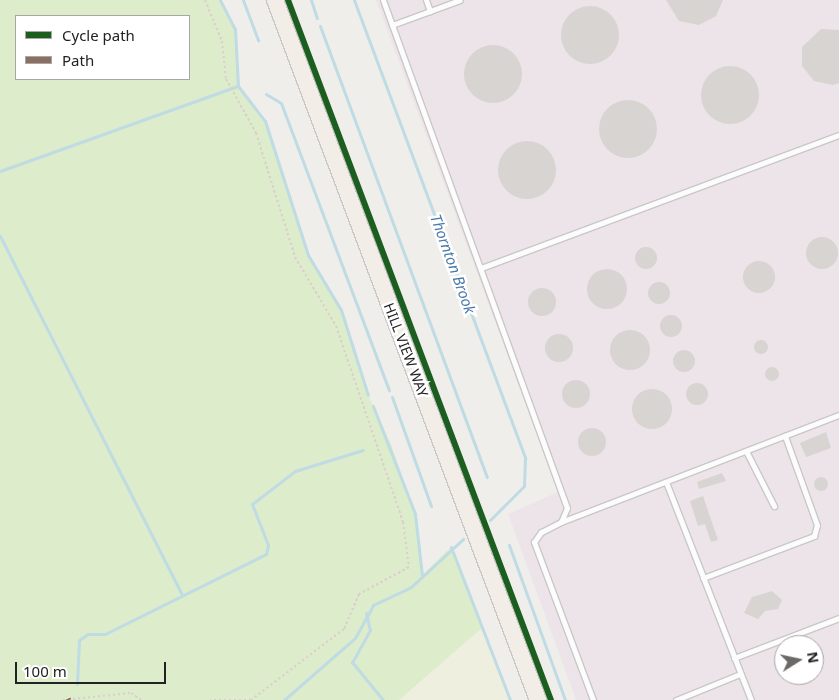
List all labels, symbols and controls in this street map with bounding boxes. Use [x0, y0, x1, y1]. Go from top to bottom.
legend [15, 15, 190, 80]
text: Cycle path [62, 25, 135, 45]
text: Path [62, 50, 94, 70]
water label: Thornton Brook [427, 212, 479, 316]
street label: HILL VIEW WAY [380, 301, 432, 399]
north arrow [774, 635, 824, 685]
text: N [803, 650, 824, 665]
scale bar [18, 652, 169, 684]
text: 100 m [23, 661, 67, 681]

